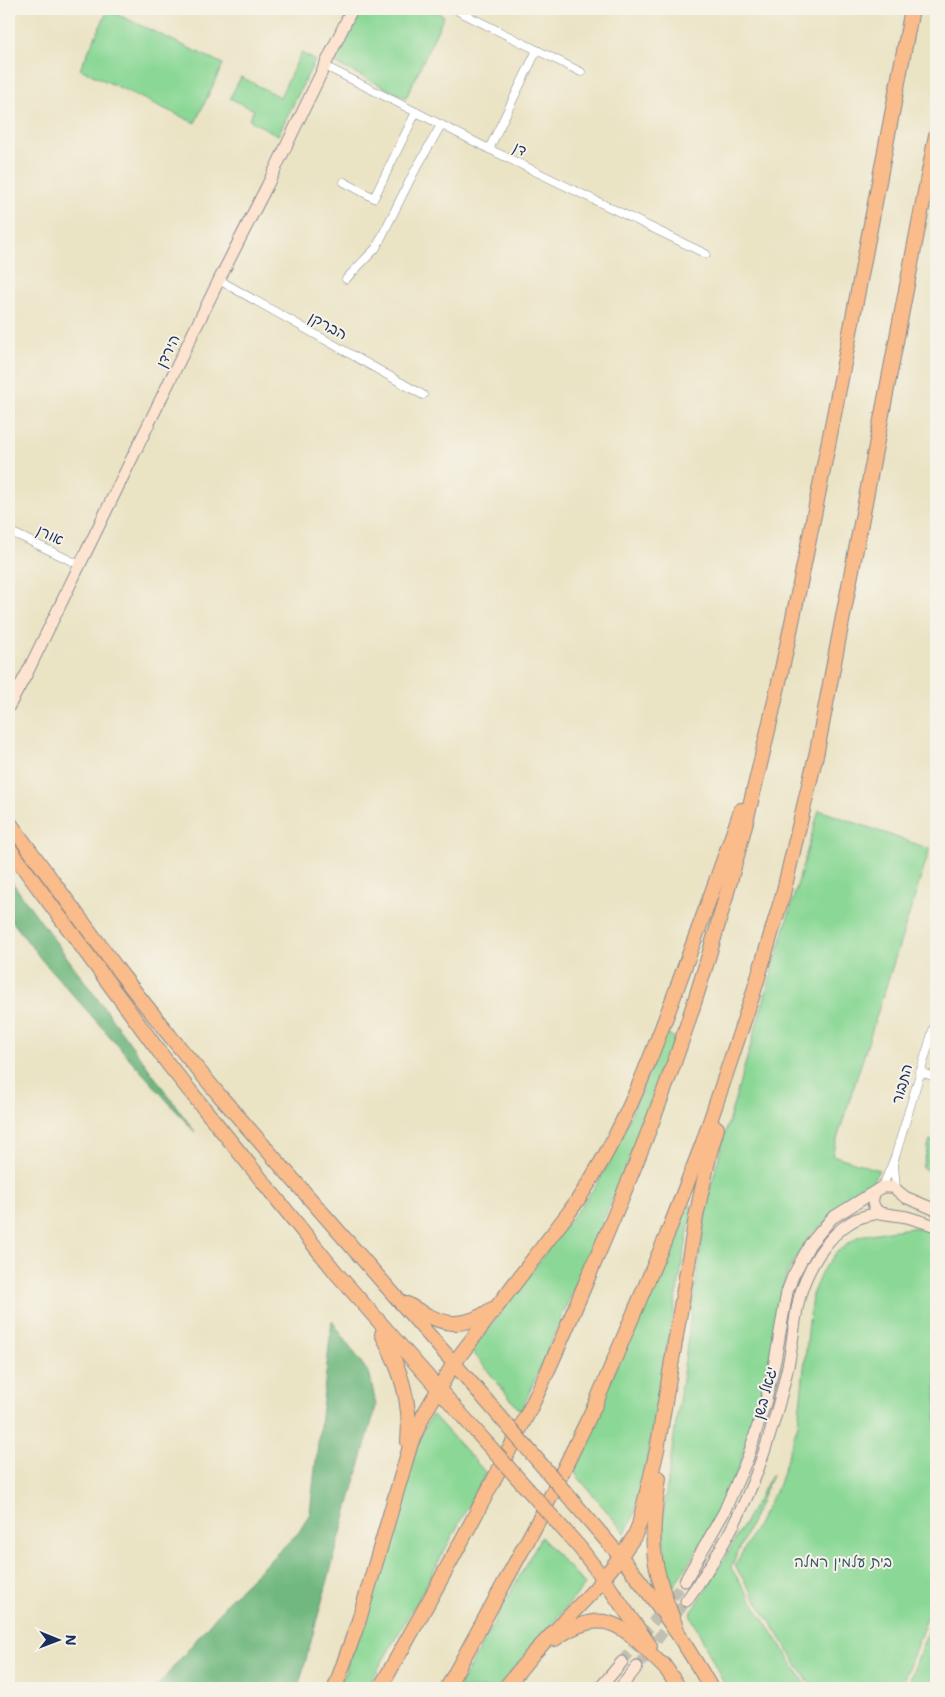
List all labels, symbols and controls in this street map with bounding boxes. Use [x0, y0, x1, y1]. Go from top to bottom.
street label: דן [510, 137, 530, 161]
street label: הברקן [305, 307, 351, 345]
street label: הירדן [151, 331, 185, 371]
street label: אורן [33, 520, 67, 550]
street label: התבור [887, 1062, 917, 1106]
street label: יגאל בשן [748, 1364, 782, 1422]
park label: בית עלמין רמלה [794, 1552, 892, 1572]
north arrow [32, 1614, 82, 1664]
text: N [62, 1635, 80, 1646]

